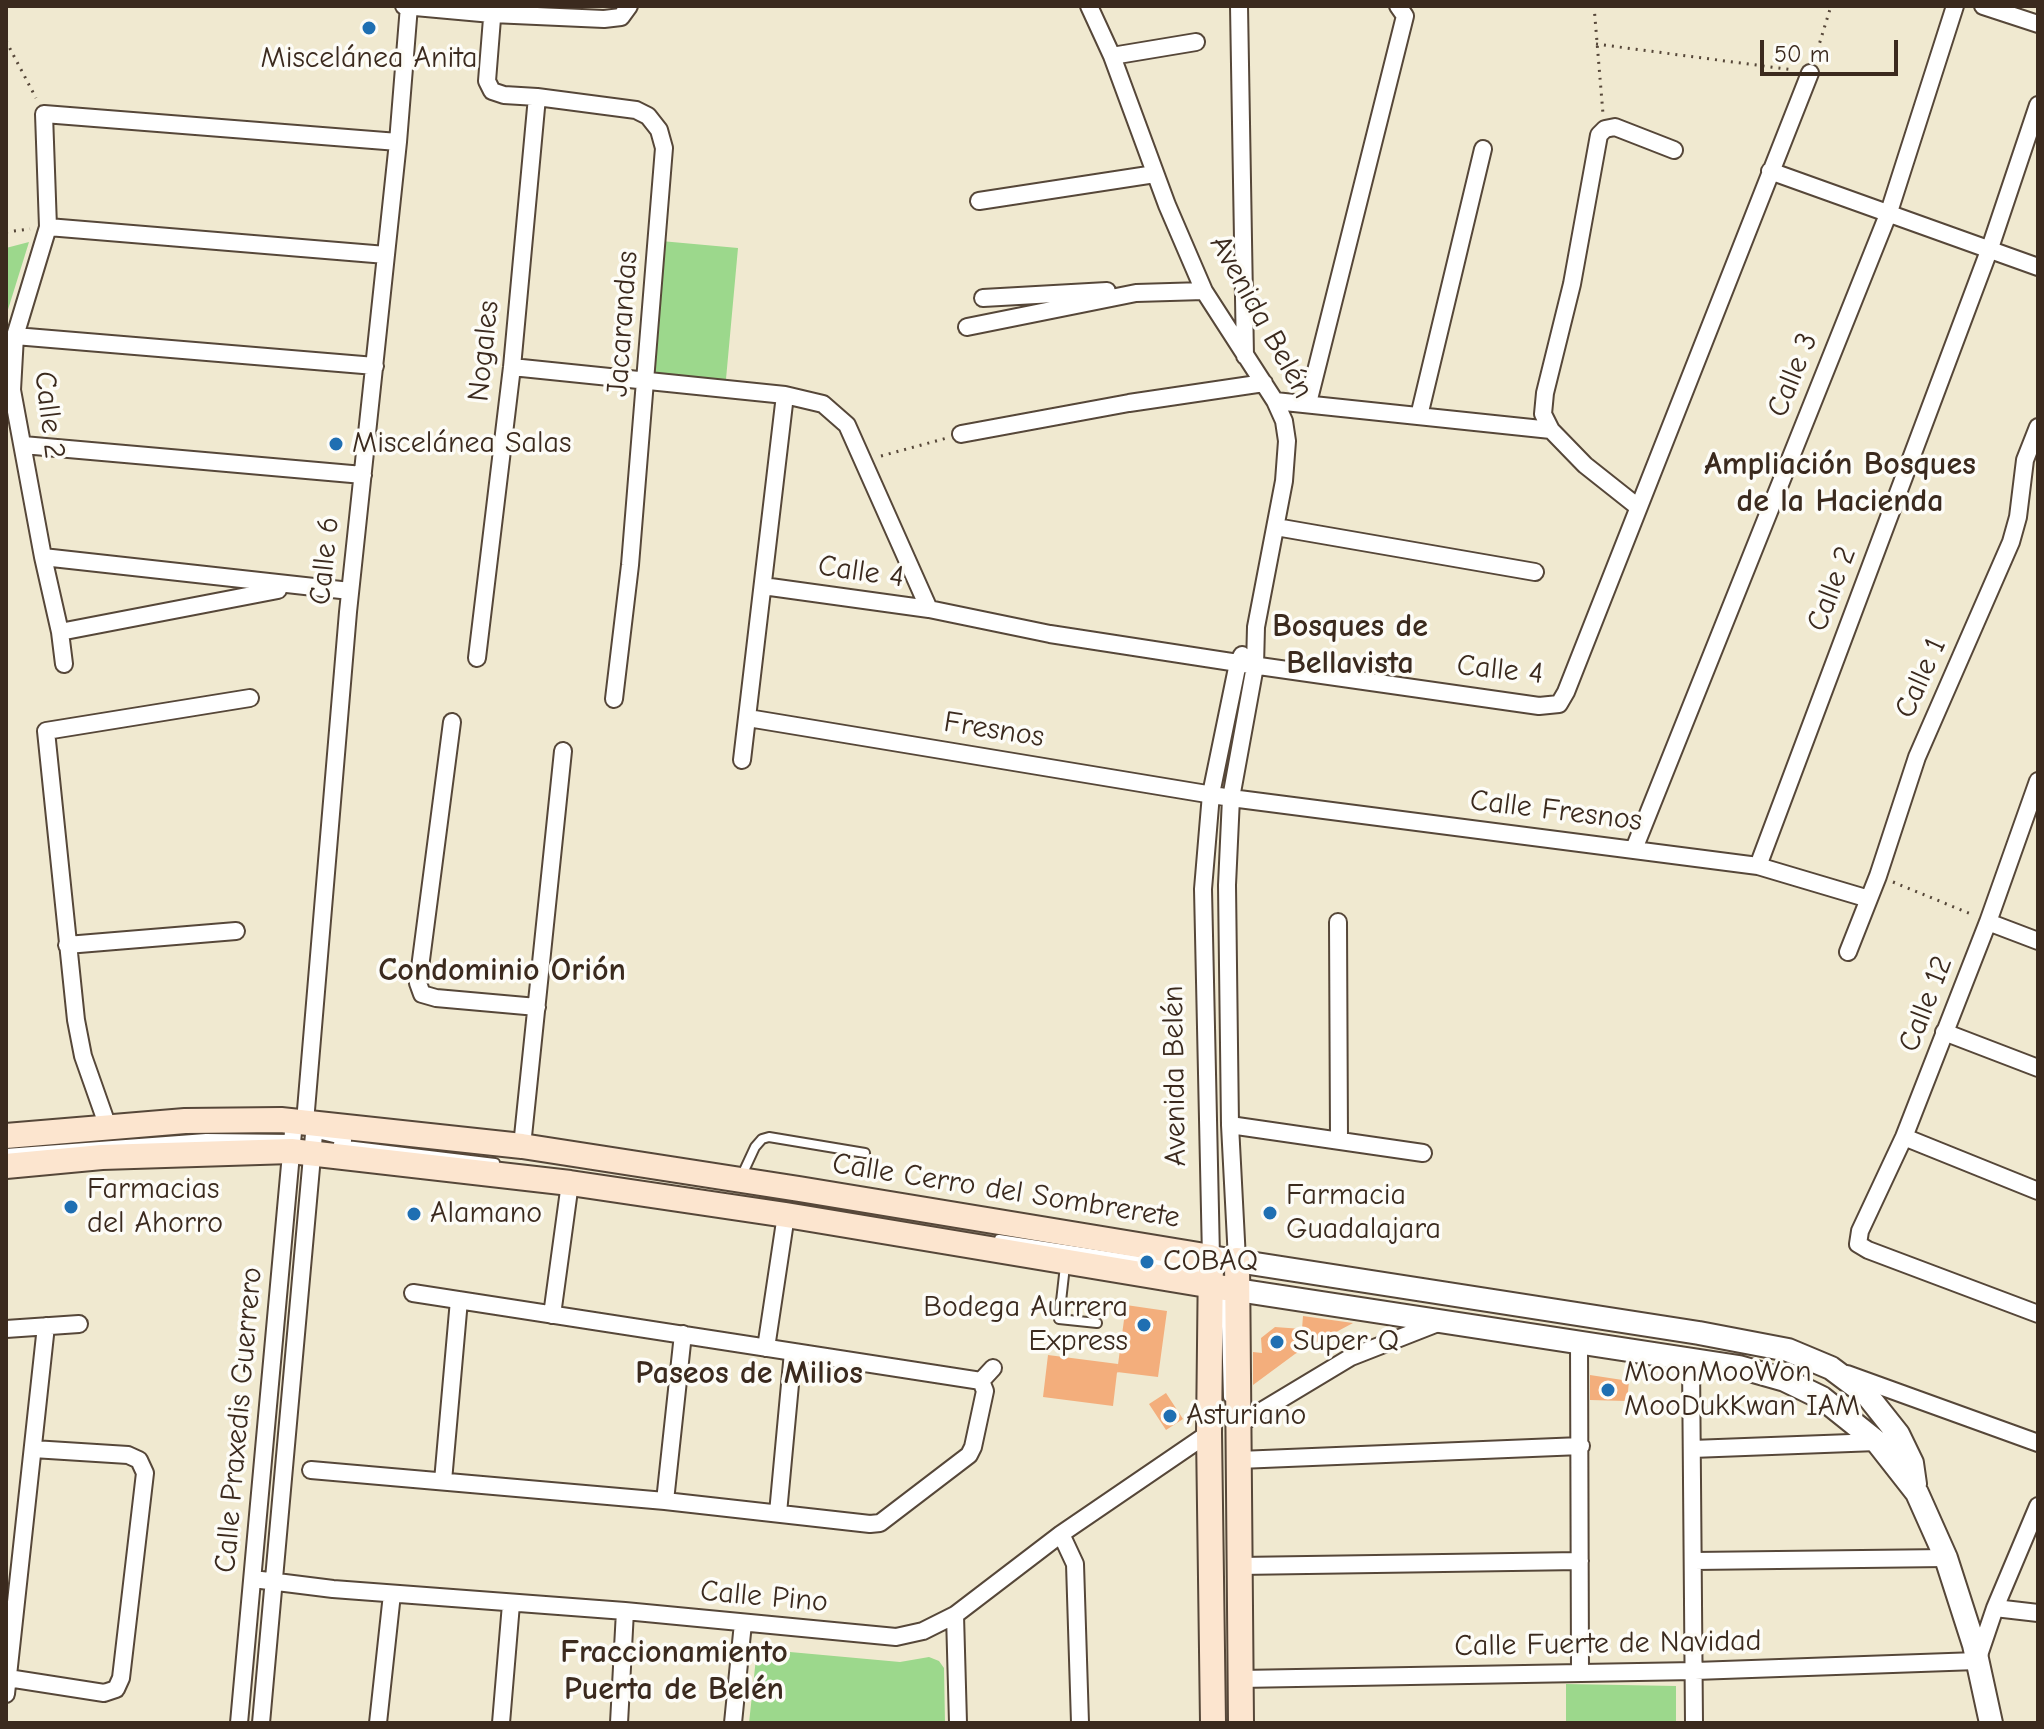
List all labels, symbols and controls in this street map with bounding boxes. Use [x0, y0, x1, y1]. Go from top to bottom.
marker: Miscelánea Anita [360, 19, 378, 37]
scale bar [1764, 24, 1902, 74]
text: 50 m [1774, 40, 1830, 68]
place label: Miscelánea Anita [260, 41, 478, 77]
street label: Avenida Belén [1201, 229, 1321, 405]
street label: Jacarandas [600, 250, 646, 398]
street label: Nogales [461, 299, 507, 403]
street label: Calle 3 [1760, 328, 1826, 422]
street label: Calle 2 [26, 369, 72, 461]
place label: Miscelánea Salas [352, 426, 572, 462]
marker: Miscelánea Salas [327, 435, 345, 453]
district label: Ampliación Bosques de la Hacienda [1704, 446, 1976, 521]
street label: Calle 6 [302, 515, 348, 607]
street label: Calle 2 [1799, 542, 1865, 636]
street label: Calle 4 [816, 548, 906, 596]
district label: Bosques de Bellavista [1272, 608, 1428, 683]
street label: Calle 1 [1887, 632, 1955, 724]
street label: Calle 4 [1455, 648, 1545, 692]
street label: Fresnos [941, 704, 1047, 756]
street label: Calle Fresnos [1468, 783, 1644, 839]
street label: Calle 12 [1891, 951, 1961, 1057]
district label: Condominio Orión [378, 952, 626, 990]
street label: Avenida Belén [1155, 985, 1195, 1167]
street label: Calle Cerro del Sombrerete [830, 1146, 1182, 1236]
place label: Farmacias del Ahorro [87, 1172, 223, 1242]
place label: Farmacia Guadalajara [1286, 1178, 1441, 1248]
place label: Alamano [430, 1196, 542, 1232]
marker: Farmacias del Ahorro [62, 1198, 80, 1216]
marker: Farmacia Guadalajara [1261, 1204, 1279, 1222]
marker: Alamano [405, 1205, 423, 1223]
place label: COBAQ [1163, 1244, 1258, 1280]
marker: COBAQ [1138, 1253, 1156, 1271]
street label: Calle Praxedis Guerrero [208, 1266, 270, 1574]
place label: Bodega Aurrera Express [923, 1290, 1128, 1360]
marker: Bodega Aurrera Express [1135, 1316, 1153, 1334]
place label: Super Q [1293, 1324, 1399, 1360]
marker: Super Q [1268, 1333, 1286, 1351]
district label: Paseos de Milios [635, 1355, 863, 1393]
place label: MoonMooWon MooDukKwan IAM [1624, 1355, 1860, 1426]
marker: MoonMooWon MooDukKwan IAM [1599, 1381, 1617, 1399]
place label: Asturiano [1186, 1398, 1306, 1434]
marker: Asturiano [1161, 1407, 1179, 1425]
street label: Calle Pino [699, 1573, 829, 1621]
street label: Calle Fuerte de Navidad [1454, 1623, 1762, 1665]
district label: Fraccionamiento Puerta de Belén [560, 1634, 788, 1709]

